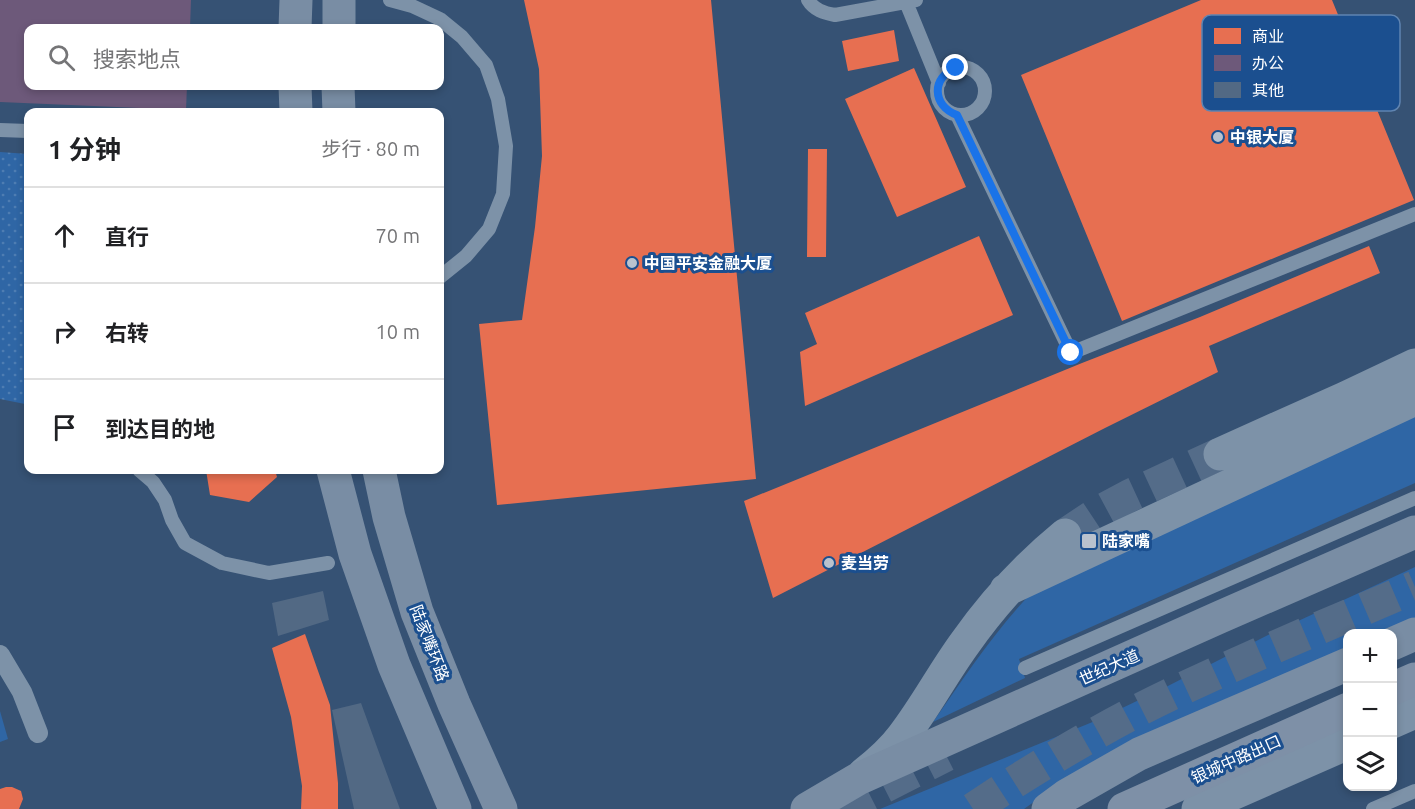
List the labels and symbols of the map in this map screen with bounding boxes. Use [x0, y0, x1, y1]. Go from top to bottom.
legend [1202, 15, 1400, 111]
text: 商业 [1252, 27, 1284, 45]
route end [942, 54, 968, 80]
text: 办公 [1252, 54, 1284, 72]
text: 其他 [1252, 81, 1284, 99]
place label: 中银大厦 [1230, 128, 1294, 146]
marker: 中银大厦 [1211, 130, 1225, 144]
place label: 中国平安金融大厦 [644, 254, 772, 272]
marker: 中国平安金融大厦 [625, 256, 639, 270]
route start [1057, 339, 1083, 365]
marker: 陆家嘴 [1080, 532, 1098, 550]
place label: 陆家嘴 [1102, 532, 1150, 550]
place label: 麦当劳 [841, 554, 889, 572]
marker: 麦当劳 [822, 556, 836, 570]
street label: 陆家嘴环路 [407, 602, 453, 684]
street label: 世纪大道 [1076, 646, 1142, 688]
street label: 银城中路出口 [1188, 731, 1284, 787]

